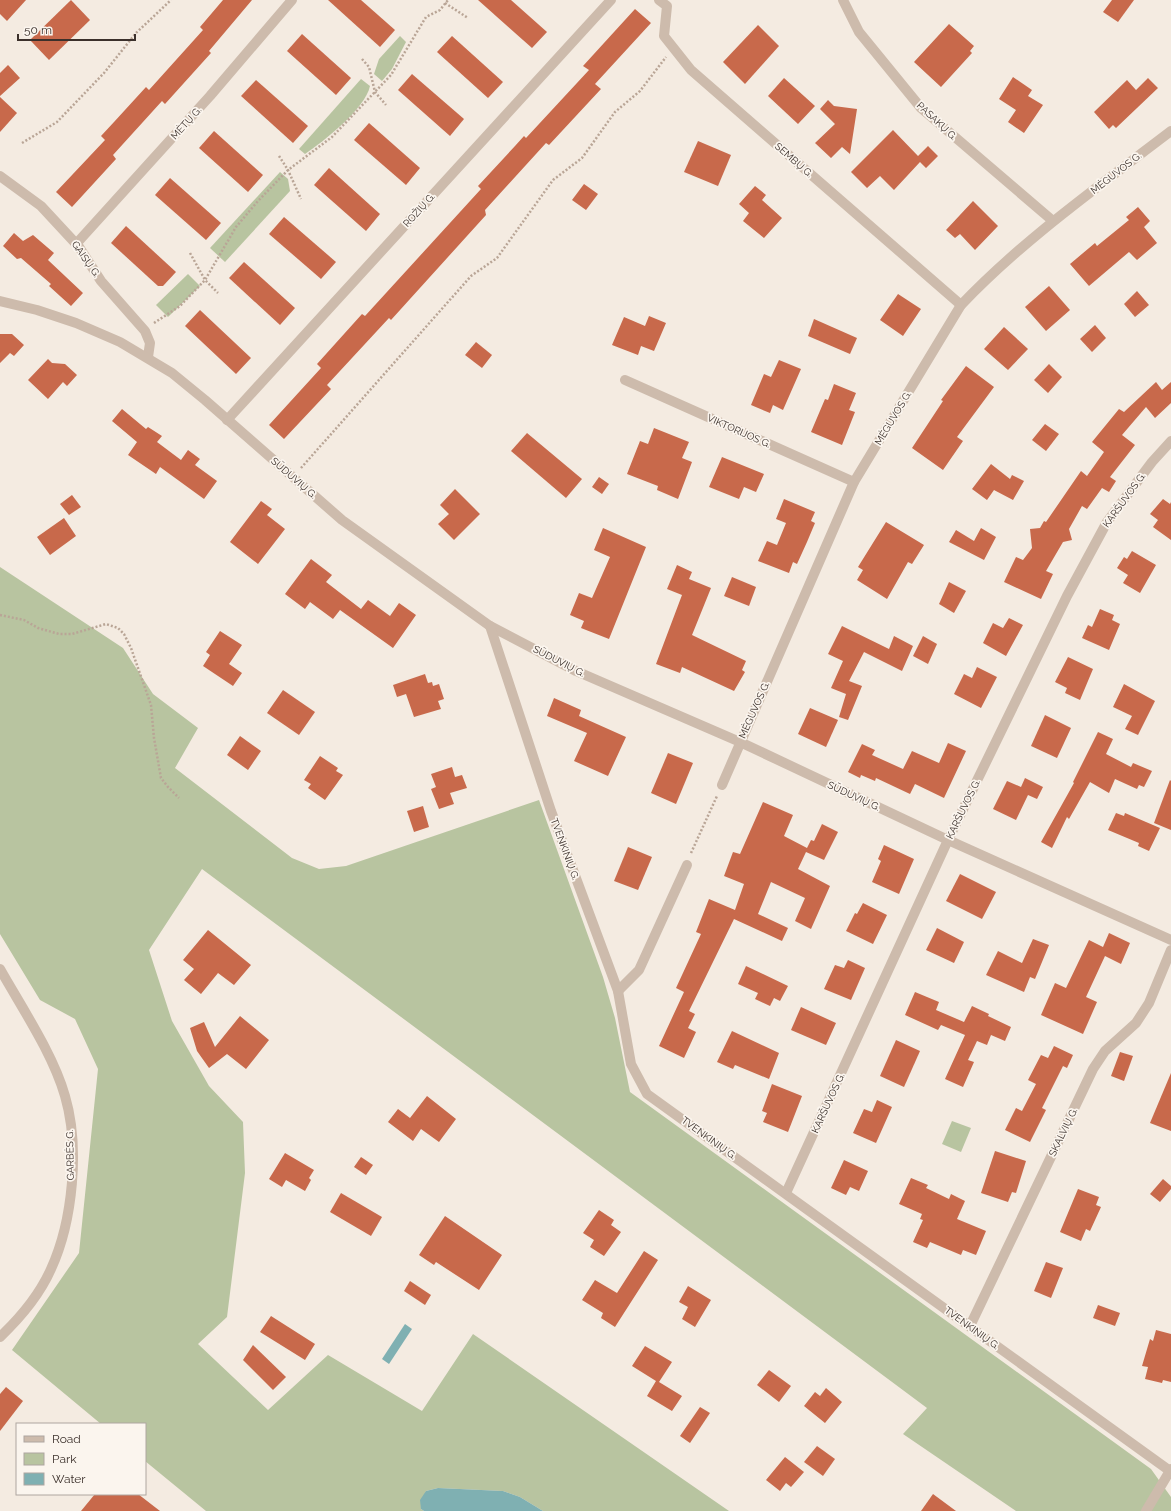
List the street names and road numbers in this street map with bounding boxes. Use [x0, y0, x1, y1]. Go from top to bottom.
street label: PASAKŲ G. [915, 100, 959, 142]
street label: MĖTŲ G. [168, 104, 204, 142]
street label: SEMBŲ G. [773, 141, 815, 180]
street label: MĖGUVOS G. [1089, 150, 1144, 196]
street label: ROŽIŲ G. [401, 191, 437, 229]
street label: GAISŲ G. [70, 239, 103, 279]
street label: MĖGUVOS G. [873, 389, 914, 447]
street label: VIKTORIJOS G. [706, 412, 772, 450]
street label: SŪDUVIŲ G. [269, 455, 319, 501]
street label: KARŠUVOS G. [1100, 470, 1148, 530]
street label: SŪDUVIŲ G. [531, 643, 587, 679]
street label: MĖGUVOS G. [737, 680, 771, 740]
street label: KARŠUVOS G. [944, 777, 982, 841]
street label: SŪDUVIŲ G. [826, 779, 882, 813]
street label: TVENKINIŲ G. [549, 817, 581, 882]
street label: KARŠUVOS G. [809, 1071, 847, 1135]
street label: SKALVIŲ G. [1047, 1106, 1079, 1158]
street label: TVENKINIŲ G. [679, 1114, 739, 1162]
street label: GARBĖS G. [64, 1129, 76, 1181]
street label: TVENKINIŲ G. [942, 1304, 1002, 1352]

